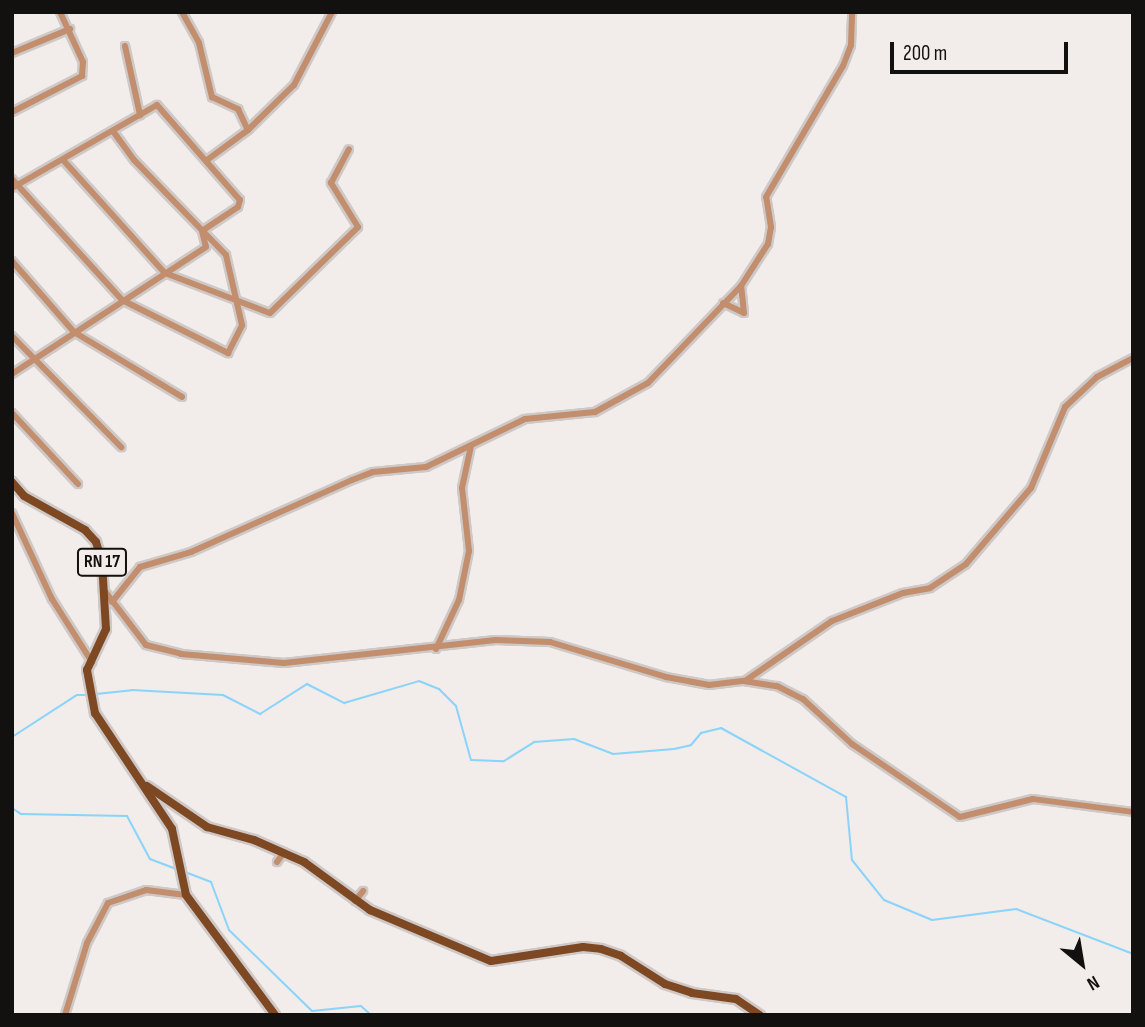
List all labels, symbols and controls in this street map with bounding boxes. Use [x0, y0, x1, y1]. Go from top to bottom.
scale bar [893, 28, 1072, 72]
text: 200 m [903, 41, 947, 66]
road number: RN 17 [76, 548, 128, 576]
north arrow [1047, 929, 1117, 999]
text: N [1083, 970, 1103, 995]

